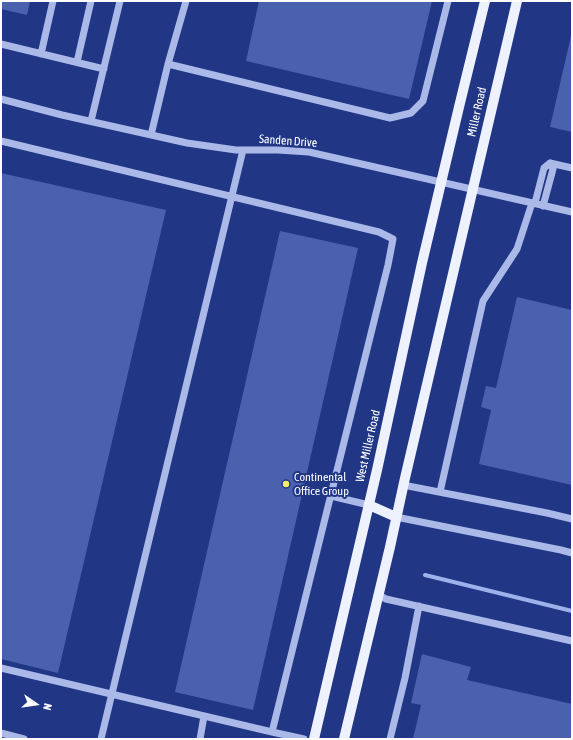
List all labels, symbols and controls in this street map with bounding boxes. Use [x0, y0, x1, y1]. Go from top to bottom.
street label: Miller Road [464, 86, 490, 138]
street label: Sanden Drive [258, 132, 318, 150]
street label: West Miller Road [353, 408, 383, 484]
place label: Continental Office Group [294, 470, 349, 498]
marker: Continental Office Group [281, 479, 291, 489]
north arrow [16, 684, 56, 724]
text: N [41, 702, 54, 711]

